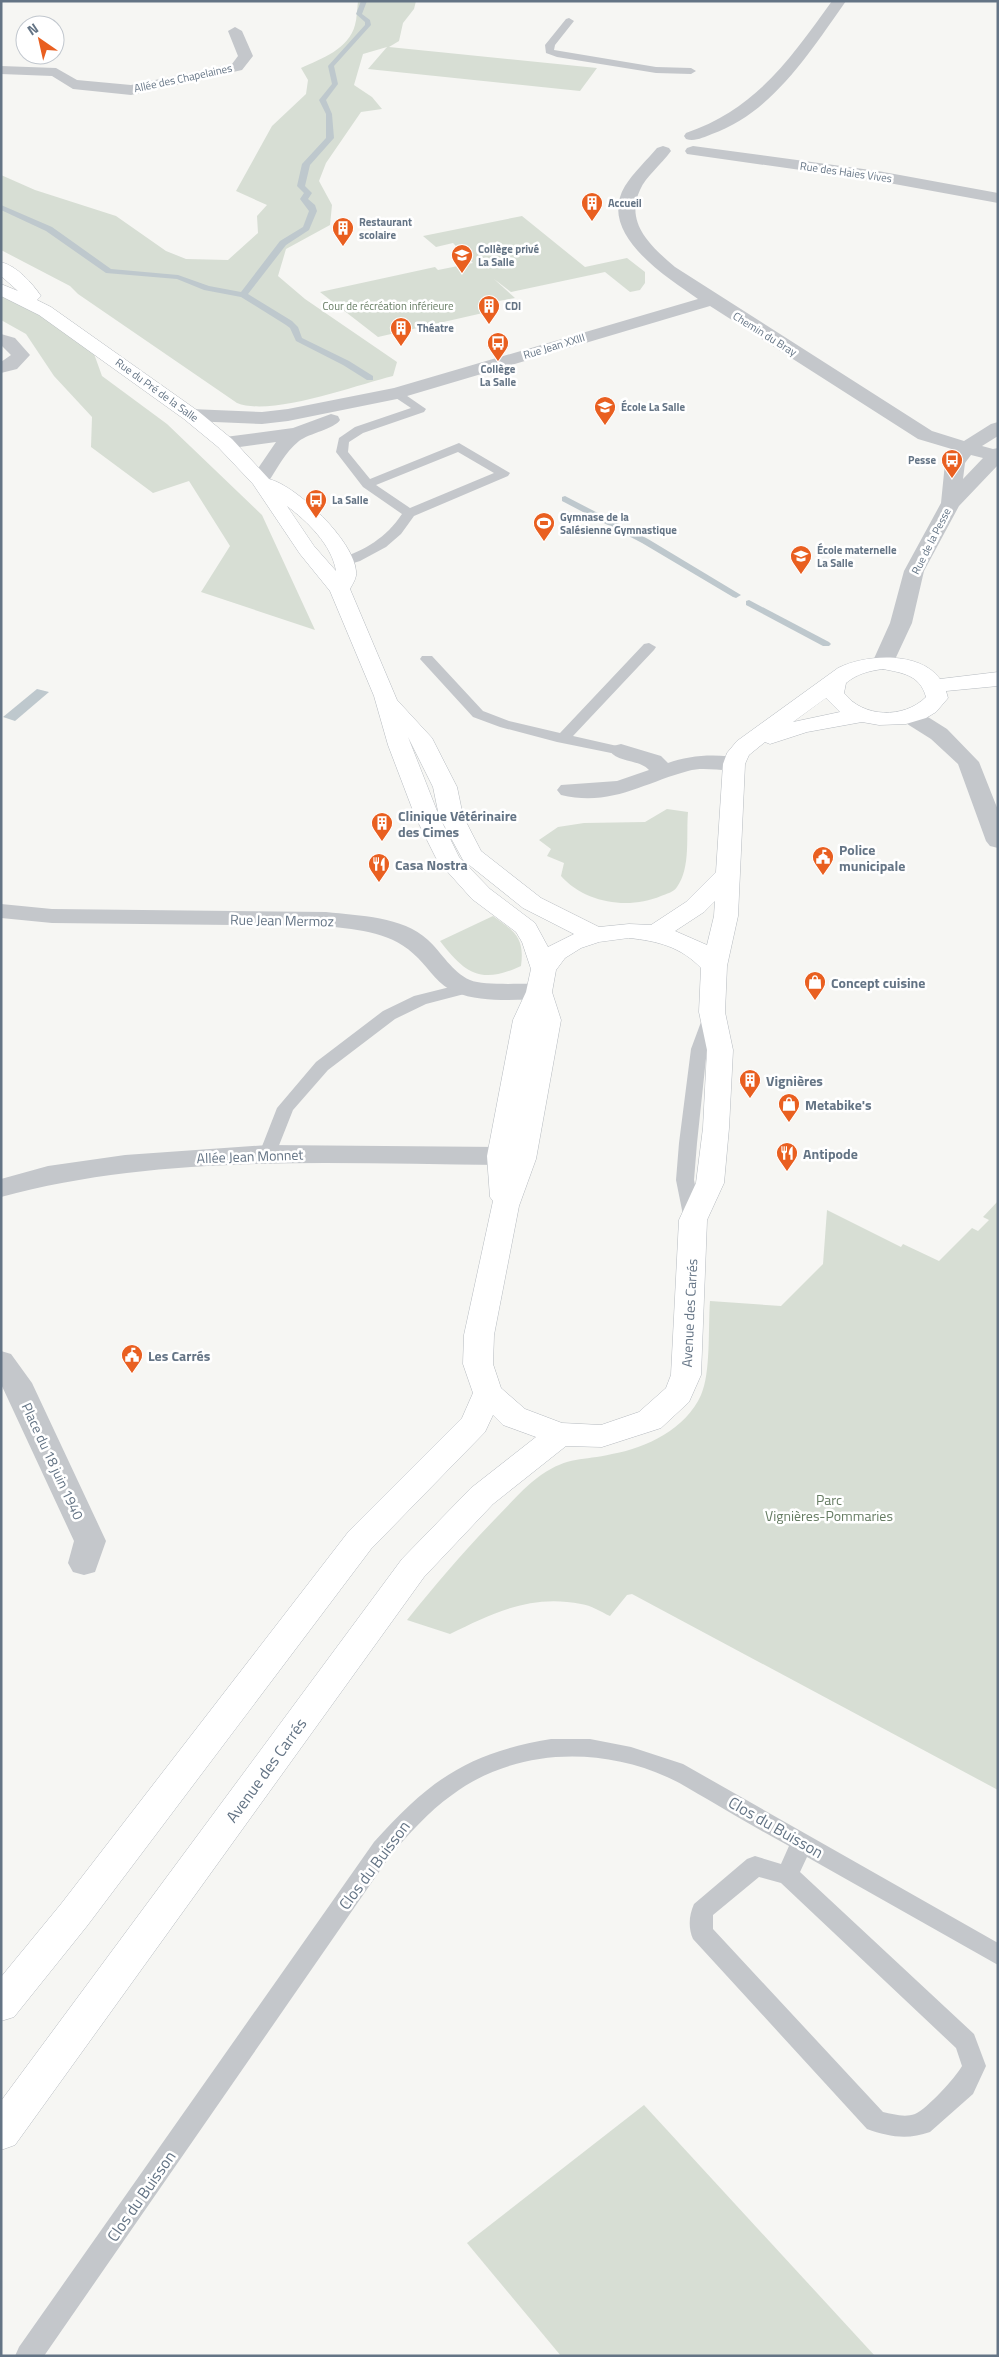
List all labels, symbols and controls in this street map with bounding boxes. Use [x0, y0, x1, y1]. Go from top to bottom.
north arrow [15, 15, 65, 65]
text: N [23, 17, 42, 40]
street label: Allée des Chapelaines [132, 60, 234, 96]
street label: Rue des Haies Vives [799, 158, 893, 186]
building icon: Accueil [580, 191, 604, 222]
place label: Accueil [608, 195, 642, 211]
place label: Restaurant scolaire [359, 214, 412, 243]
building icon: Restaurant scolaire [331, 216, 355, 247]
place label: Collège privé La Salle [478, 241, 540, 270]
school or university icon: Collège privé La Salle [450, 243, 474, 274]
building icon: CDI [477, 294, 501, 325]
park label: Cour de récréation inférieure [322, 298, 454, 314]
place label: CDI [505, 298, 521, 314]
street label: Chemin du Bray [730, 308, 801, 360]
building icon: Théatre [389, 316, 413, 347]
place label: Théatre [417, 320, 454, 336]
street label: Rue Jean XXIII [521, 329, 587, 363]
bus stop icon: Collège La Salle [486, 331, 510, 362]
street label: Rue du Pré de la Salle [112, 354, 202, 426]
place label: Collège La Salle [480, 361, 517, 390]
school or university icon: École La Salle [593, 395, 617, 426]
place label: École La Salle [621, 399, 686, 415]
bus stop icon: Pesse [940, 448, 964, 479]
place label: Pesse [908, 452, 936, 468]
bus stop icon: La Salle [304, 488, 328, 519]
place label: La Salle [332, 492, 369, 508]
street label: Rue de la Pesse [907, 505, 955, 577]
place label: Gymnase de la Salésienne Gymnastique [560, 509, 677, 538]
sports icon: Gymnase de la Salésienne Gymnastique [532, 511, 556, 542]
place label: École maternelle La Salle [817, 542, 897, 571]
school or university icon: École maternelle La Salle [789, 544, 813, 575]
place label: Clinique Vétérinaire des Cimes [398, 805, 517, 842]
building icon: Clinique Vétérinaire des Cimes [370, 811, 394, 842]
place label: Police municipale [839, 839, 905, 876]
public building icon: Police municipale [811, 845, 835, 876]
restaurant icon: Casa Nostra [367, 852, 391, 883]
place label: Casa Nostra [395, 854, 468, 875]
street label: Rue Jean Mermoz [230, 909, 334, 931]
shop icon: Concept cuisine [803, 970, 827, 1001]
place label: Concept cuisine [831, 972, 926, 993]
building icon: Vignières [738, 1068, 762, 1099]
place label: Vignières [766, 1070, 823, 1091]
shop icon: Metabike's [777, 1092, 801, 1123]
place label: Metabike's [805, 1094, 872, 1115]
restaurant icon: Antipode [775, 1141, 799, 1172]
place label: Antipode [803, 1143, 858, 1164]
street label: Allée Jean Monnet [196, 1144, 304, 1168]
street label: Avenue des Carrés [676, 1258, 702, 1368]
public building icon: Les Carrés [120, 1343, 144, 1374]
place label: Les Carrés [148, 1345, 211, 1366]
street label: Place du 18 juin 1940 [17, 1399, 89, 1523]
park label: Parc Vignières-Pommaries [765, 1489, 893, 1526]
street label: Avenue des Carrés [220, 1713, 312, 1827]
street label: Clos du Buisson [724, 1790, 828, 1864]
street label: Clos du Buisson [332, 1815, 416, 1915]
street label: Clos du Buisson [101, 2146, 181, 2246]

